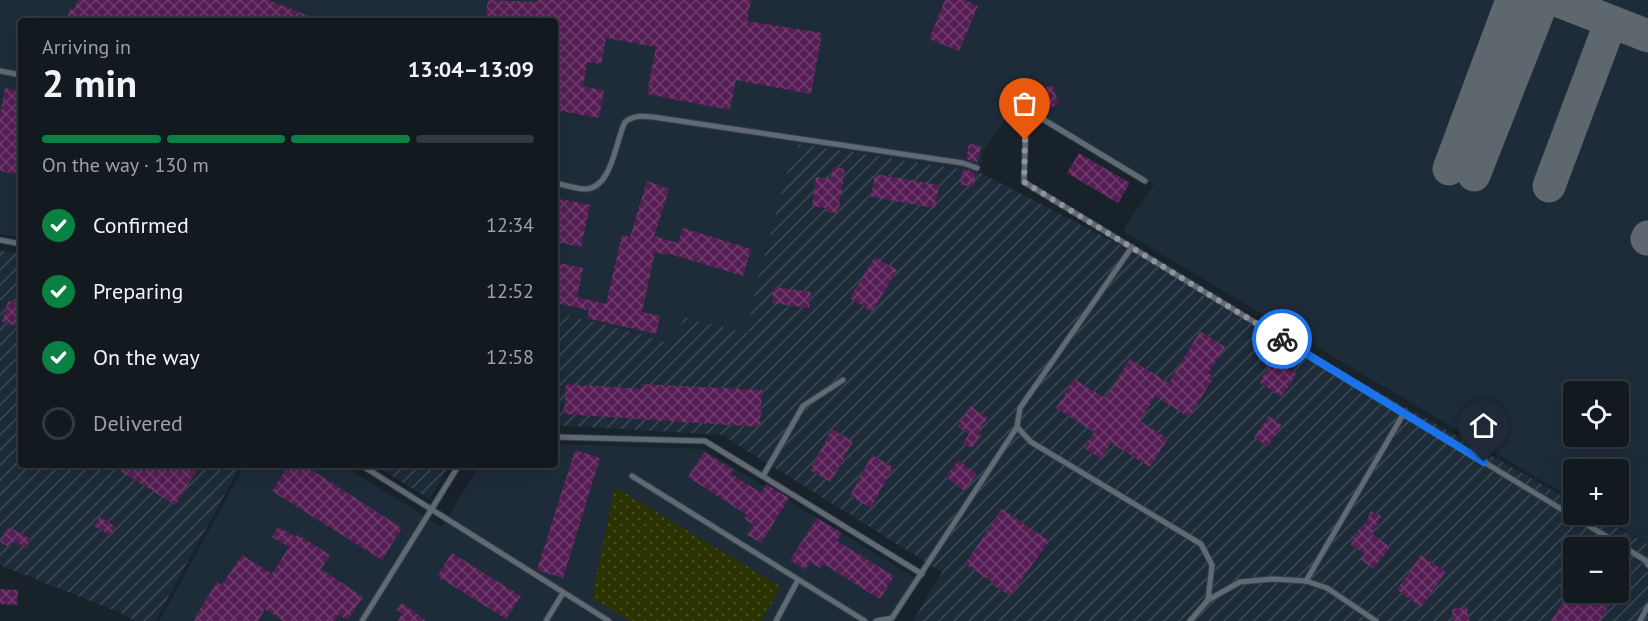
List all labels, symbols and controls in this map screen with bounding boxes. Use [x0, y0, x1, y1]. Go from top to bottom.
text: Arriving in [42, 34, 131, 60]
text: 13:04–13:09 [408, 55, 534, 83]
text: 2 min [42, 57, 137, 108]
pin [999, 78, 1050, 140]
icon: bag [1008, 87, 1041, 120]
text: On the way · 130 m [42, 152, 209, 178]
icon: check [42, 209, 75, 242]
text: Confirmed [93, 211, 189, 239]
text: 12:34 [486, 212, 534, 238]
icon: check [42, 275, 75, 308]
text: Preparing [93, 277, 183, 305]
text: 12:52 [486, 278, 534, 304]
courier [1252, 309, 1312, 369]
icon: bike [1266, 323, 1299, 356]
icon: check [42, 341, 75, 374]
text: On the way [93, 343, 200, 371]
text: 12:58 [486, 344, 534, 370]
map controls [1563, 381, 1629, 603]
button: locate [1563, 381, 1629, 447]
pin [1458, 400, 1509, 462]
text: Delivered [93, 409, 183, 437]
icon: home [1467, 409, 1500, 442]
button: + [1563, 459, 1629, 525]
button: − [1563, 537, 1629, 603]

